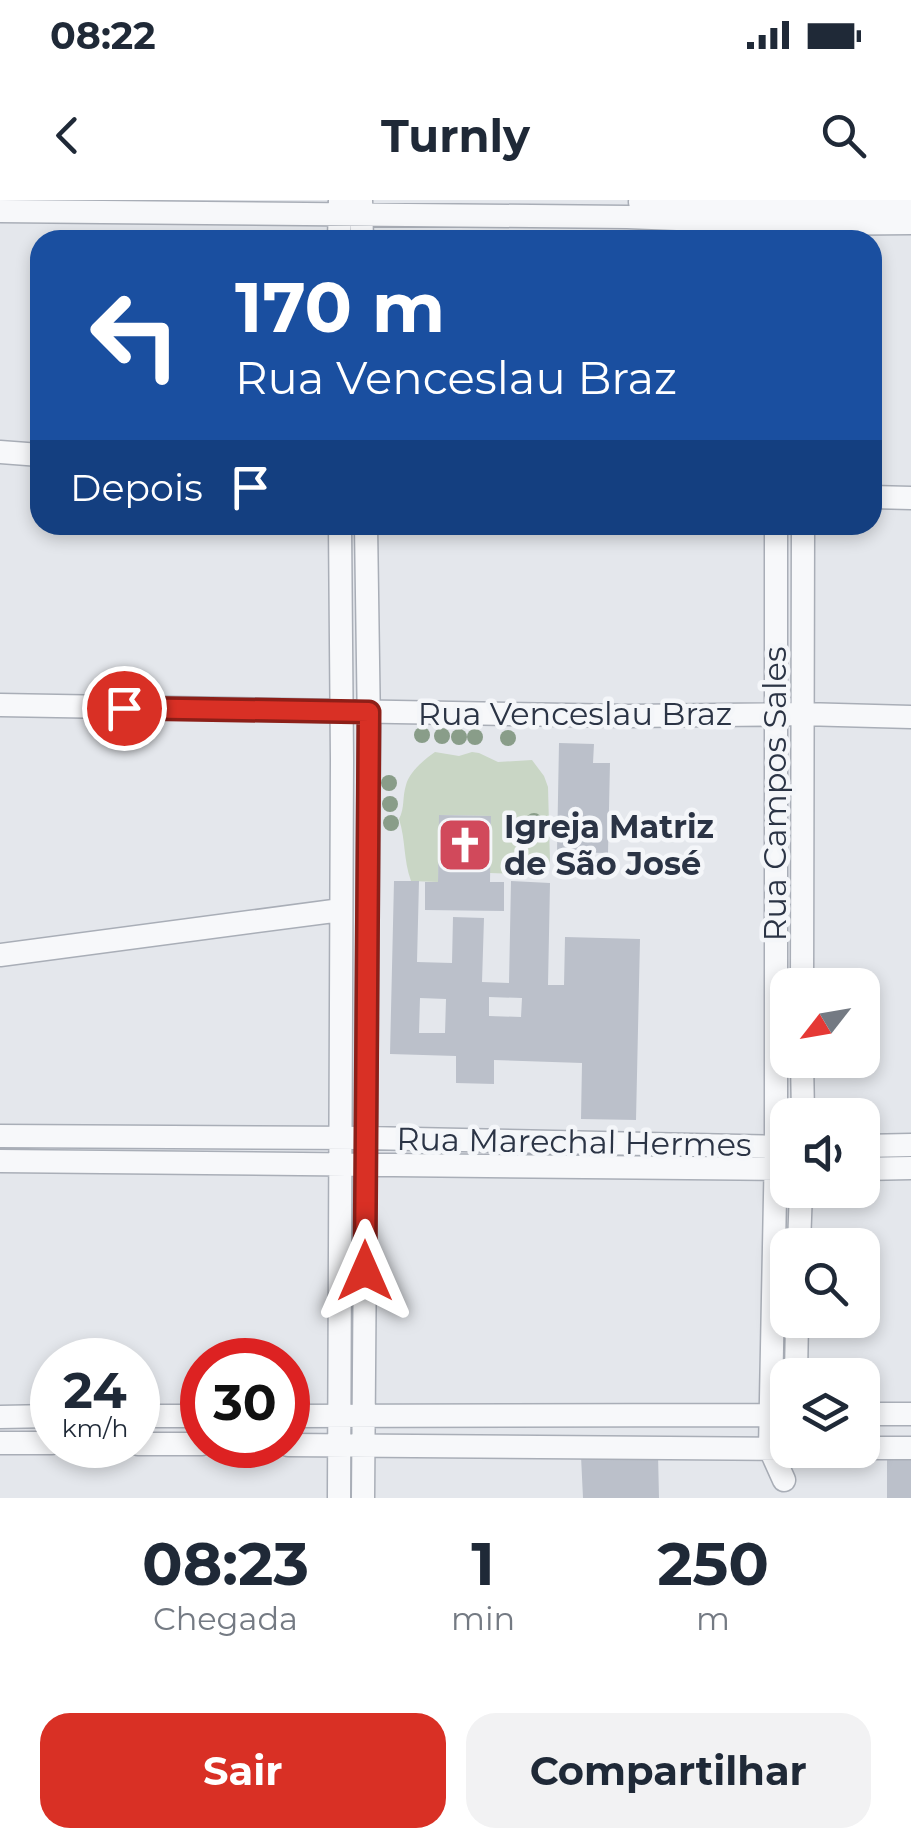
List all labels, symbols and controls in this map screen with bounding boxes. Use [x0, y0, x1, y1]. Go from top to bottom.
text: 08:22 [50, 12, 156, 59]
icon: back [40, 108, 95, 163]
text: Turnly [381, 108, 530, 163]
icon: search [816, 108, 871, 163]
text: 170 m [235, 264, 445, 350]
icon: left [70, 270, 200, 400]
text: Rua Venceslau Braz [235, 350, 677, 405]
icon: arrive [223, 460, 278, 515]
text: Depois [70, 464, 203, 511]
street label: Rua Campos Sales [755, 646, 794, 942]
pin [82, 666, 167, 751]
icon: arrive [97, 681, 152, 736]
street label: Rua Venceslau Braz [418, 694, 732, 733]
place label: Igreja Matriz de São José [504, 807, 714, 883]
church icon: Igreja Matriz de São José [435, 815, 495, 875]
north arrow [770, 968, 880, 1078]
map controls [770, 968, 880, 1468]
button: sound [770, 1098, 880, 1208]
street label: Rua Marechal Hermes [396, 1119, 752, 1164]
position arrow [313, 1219, 417, 1323]
button: search [770, 1228, 880, 1338]
speed limit sign: 30 [180, 1338, 310, 1468]
button: layers [770, 1358, 880, 1468]
text: 24 [63, 1360, 127, 1421]
text: km/h [62, 1413, 128, 1443]
text: 08:23 [142, 1527, 309, 1600]
text: 1 [471, 1527, 495, 1600]
text: 250 [657, 1527, 769, 1600]
text: Chegada [153, 1599, 298, 1638]
text: min [451, 1599, 515, 1638]
text: m [696, 1599, 730, 1638]
button: Sair [40, 1713, 446, 1828]
button: Compartilhar [466, 1713, 871, 1828]

